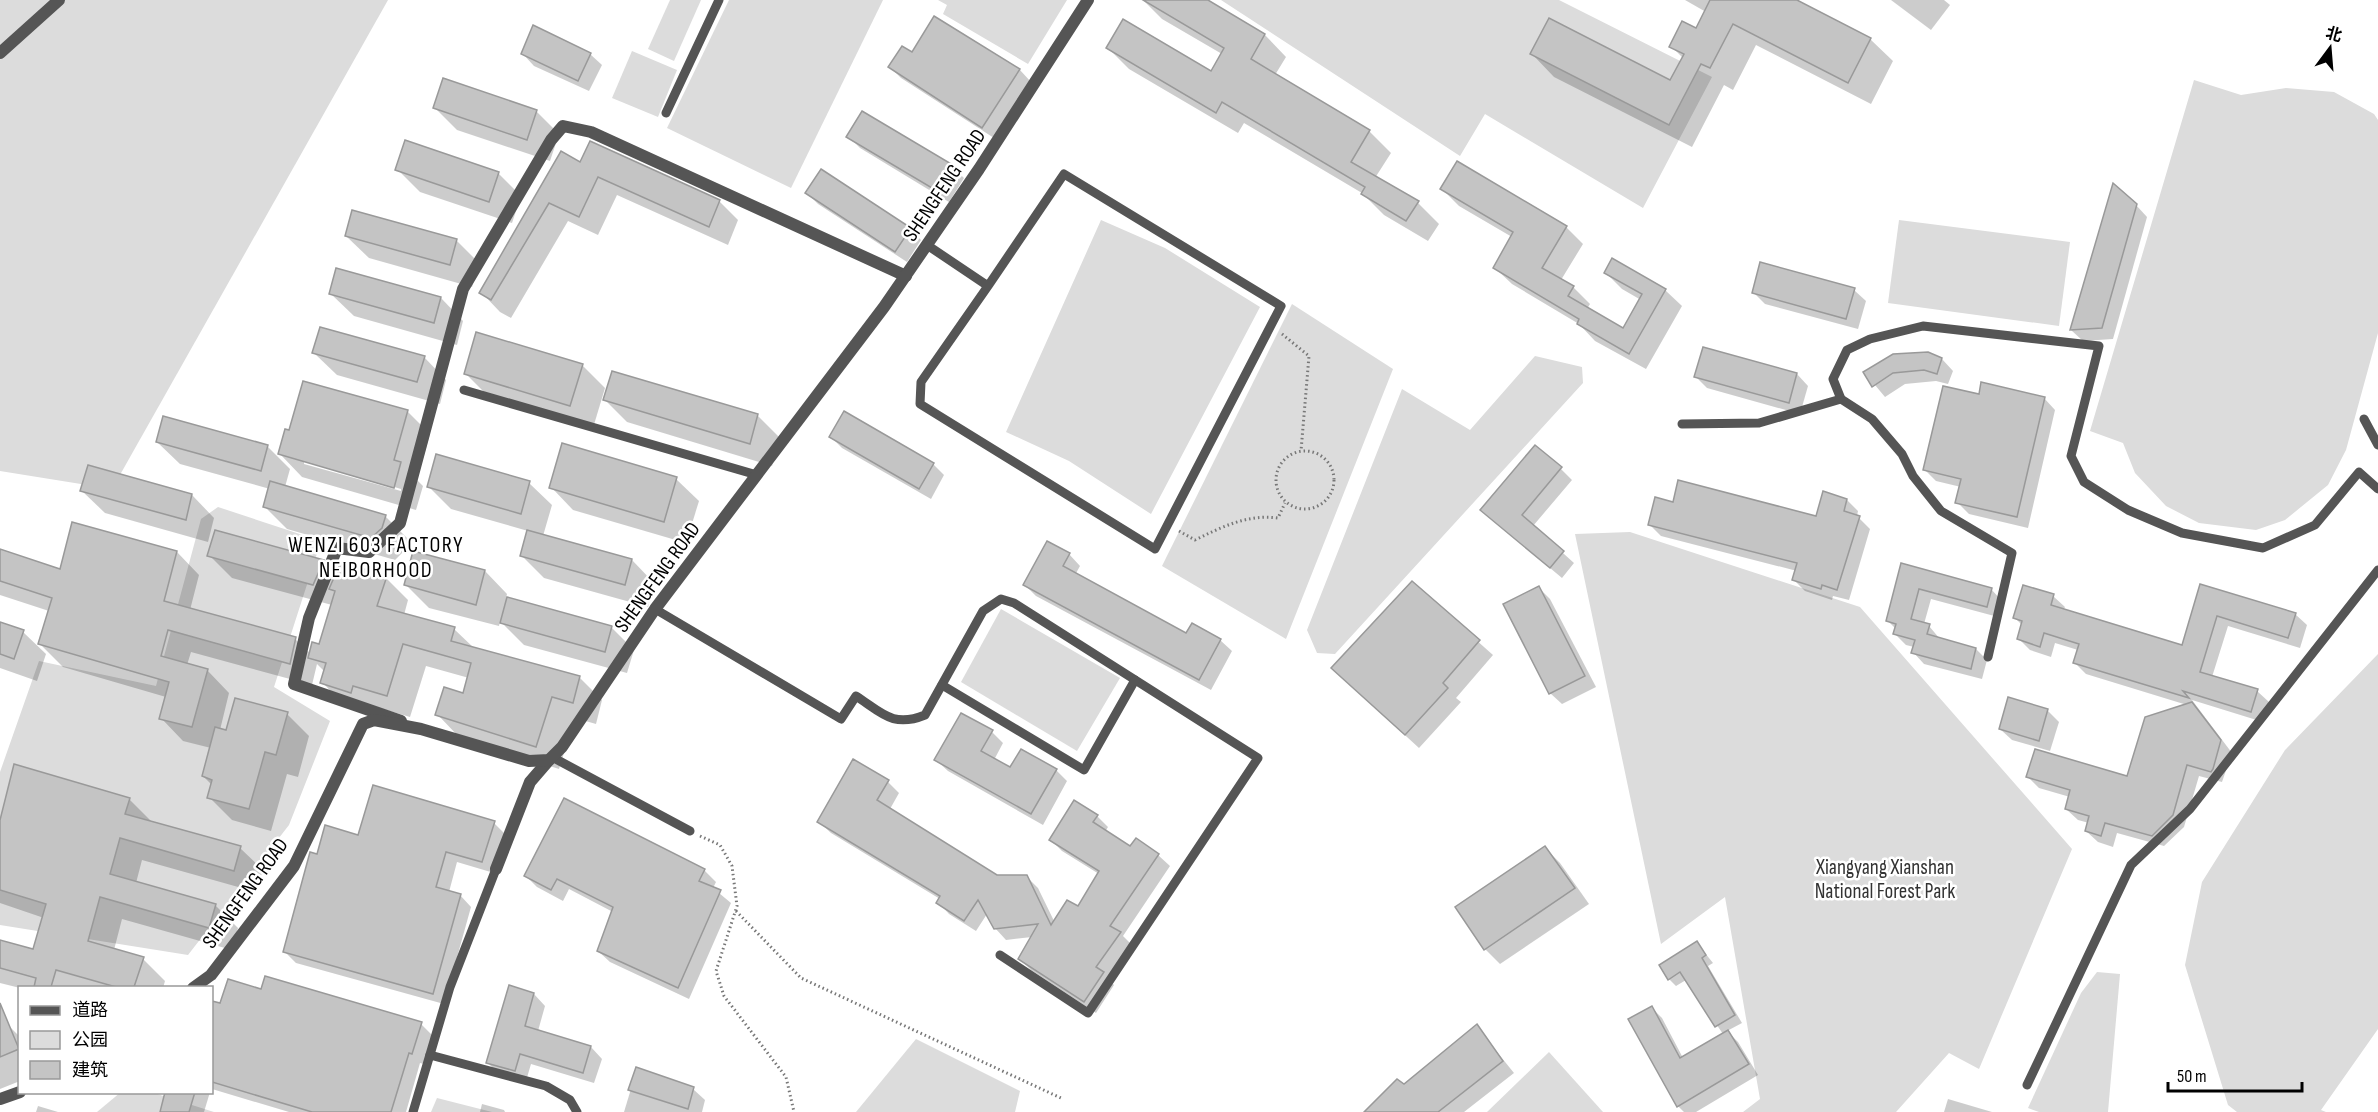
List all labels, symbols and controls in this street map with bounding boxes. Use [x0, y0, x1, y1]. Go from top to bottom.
north arrow [2300, 18, 2360, 78]
text: 北 [2323, 24, 2344, 46]
street label: SHENGFENG ROAD [898, 124, 991, 246]
street label: SHENGFENG ROAD [609, 517, 706, 637]
district label: WENZI 603 FACTORY NEIBORHOOD [288, 532, 464, 584]
street label: SHENGFENG ROAD [197, 833, 294, 953]
park label: Xiangyang Xianshan National Forest Park [1815, 855, 1955, 904]
legend [18, 986, 213, 1094]
text: 道路 [72, 1000, 108, 1021]
text: 公园 [72, 1030, 108, 1051]
scale bar [2168, 1055, 2302, 1093]
text: 建筑 [72, 1060, 108, 1081]
text: 50 m [2177, 1066, 2207, 1087]

